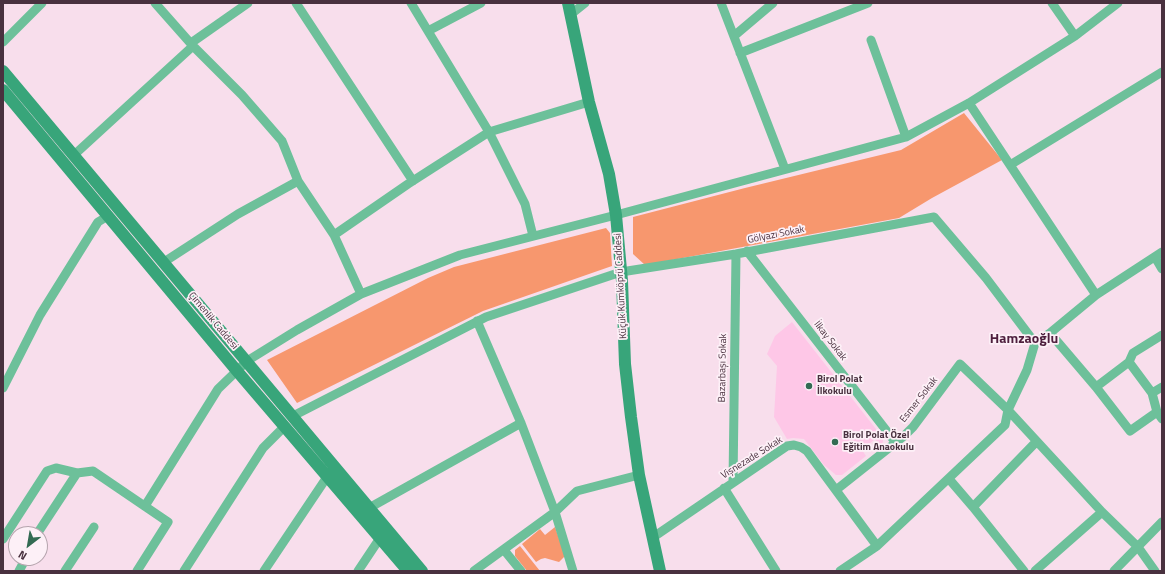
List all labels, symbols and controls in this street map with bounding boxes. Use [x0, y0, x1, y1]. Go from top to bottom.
street label: Gölyazı Sokak [747, 224, 805, 246]
street label: Küçük Kumköprü Caddesi [612, 233, 630, 339]
street label: Çimenlik Caddesi [186, 290, 240, 352]
street label: İlkay Sokak [811, 319, 849, 363]
district label: Hamzaoğlu [990, 332, 1058, 348]
street label: Bazarbaşı Sokak [716, 334, 730, 402]
place label: Birol Polat İlkokulu [817, 374, 862, 398]
street label: Esmer Sokak [897, 375, 941, 425]
marker: Birol Polat İlkokulu [804, 381, 814, 391]
place label: Birol Polat Özel Eğitim Anaokulu [843, 430, 914, 454]
street label: Vişnezade Sokak [719, 434, 785, 482]
marker: Birol Polat Özel Eğitim Anaokulu [830, 437, 840, 447]
north arrow [8, 526, 48, 566]
text: N [15, 547, 30, 564]

